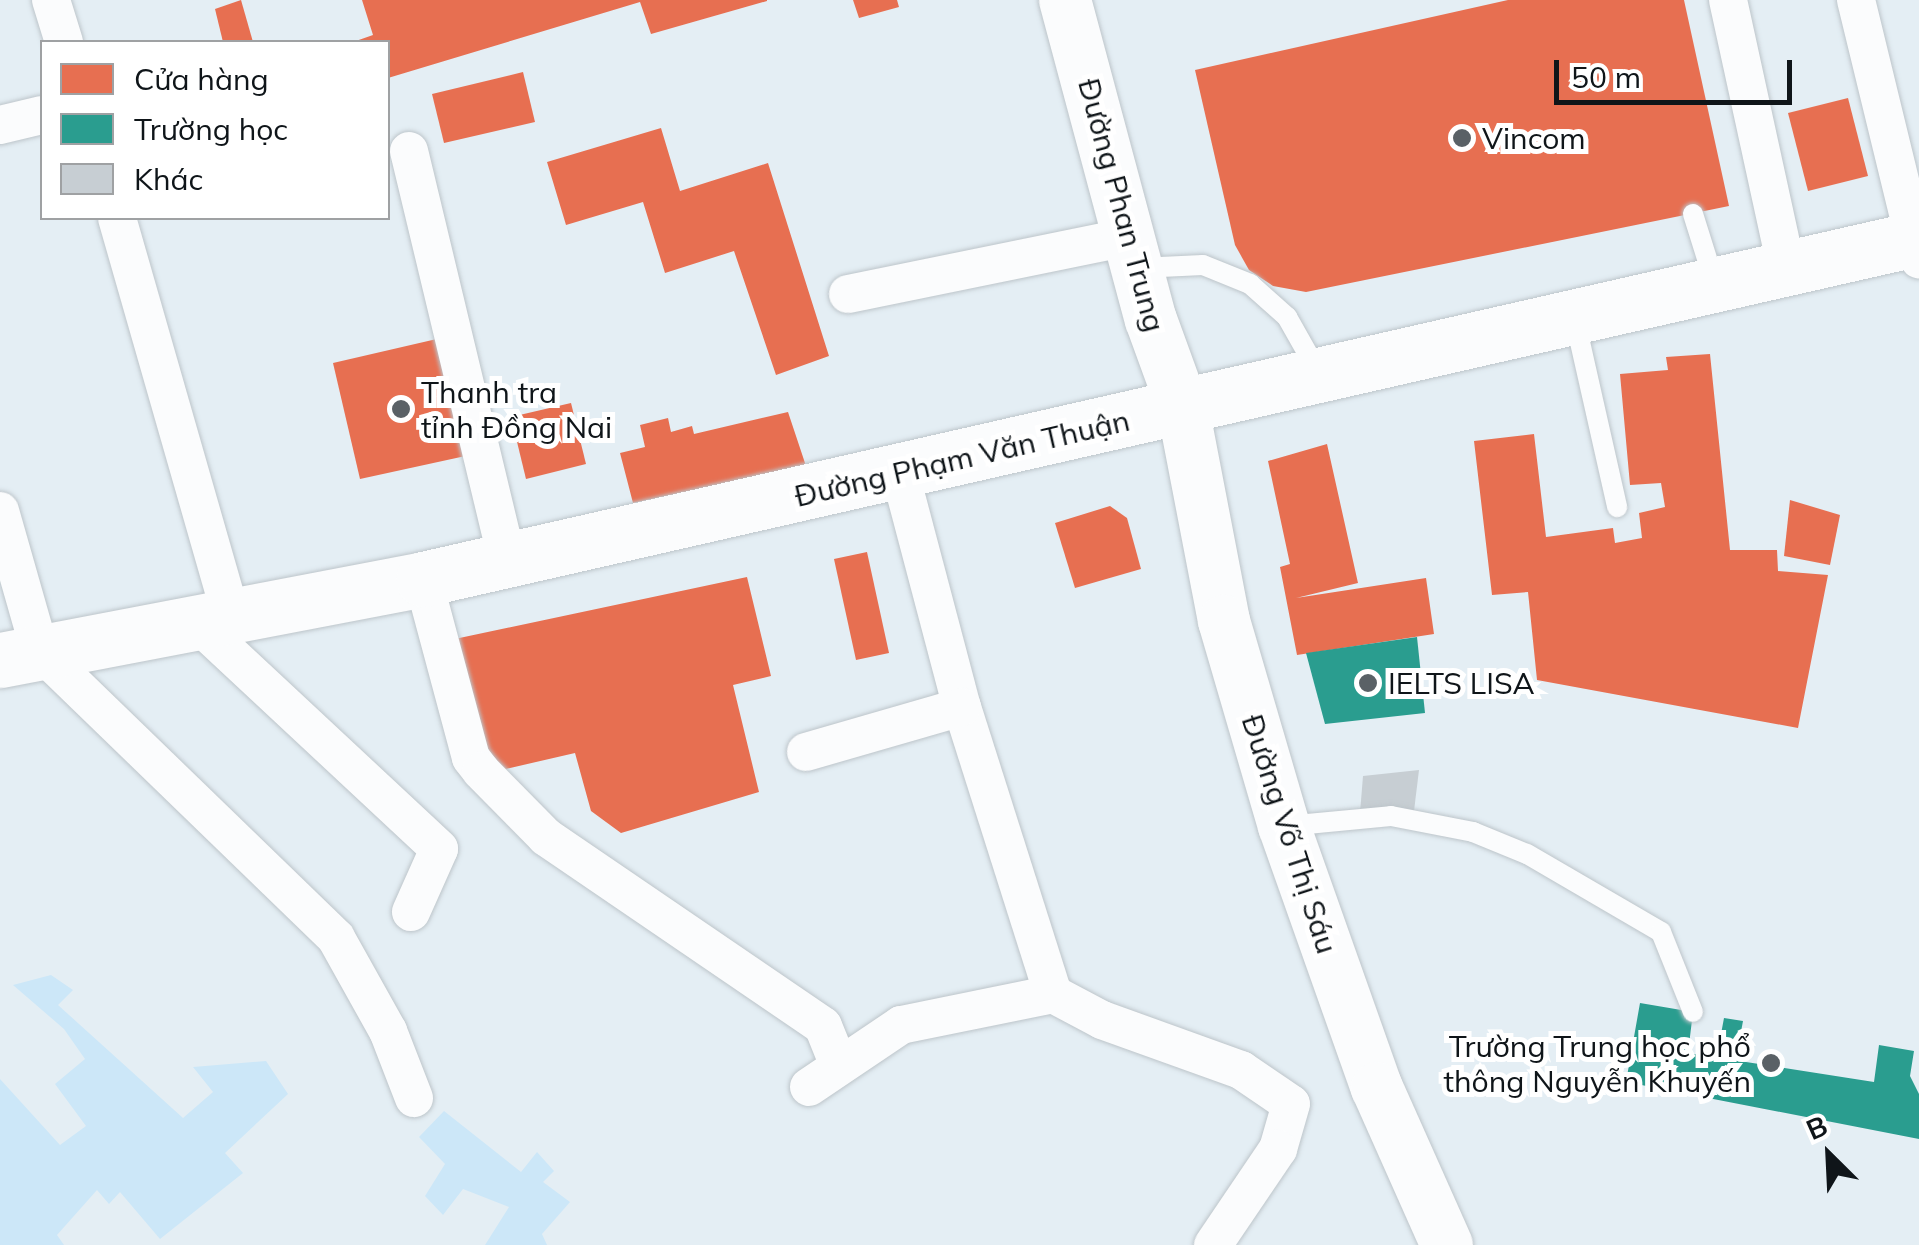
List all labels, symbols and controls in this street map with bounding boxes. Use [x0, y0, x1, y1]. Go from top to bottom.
legend [40, 40, 390, 220]
scale bar [1559, 40, 1796, 102]
text: 50 m [1571, 58, 1641, 96]
text: Cửa hàng [134, 60, 269, 98]
street label: Đường Phan Trung [1071, 74, 1173, 336]
text: Trường học [134, 110, 288, 148]
place label: Vincom [1482, 120, 1586, 156]
marker: Vincom [1451, 127, 1473, 149]
text: Khác [134, 160, 203, 198]
place label: Thanh tra tỉnh Đồng Nai [421, 374, 612, 444]
marker: Thanh tra tỉnh Đồng Nai [390, 398, 412, 420]
street label: Đường Phạm Văn Thuận [791, 402, 1133, 514]
place label: IELTS LISA [1388, 665, 1535, 701]
marker: IELTS LISA [1357, 672, 1379, 694]
street label: Đường Võ Thị Sáu [1234, 710, 1346, 958]
place label: Trường Trung học phổ thông Nguyễn Khuyến [1444, 1028, 1751, 1098]
marker: Trường Trung học phổ thông Nguyễn Khuyến [1760, 1052, 1782, 1074]
north arrow [1779, 1105, 1879, 1205]
text: B [1801, 1107, 1833, 1147]

